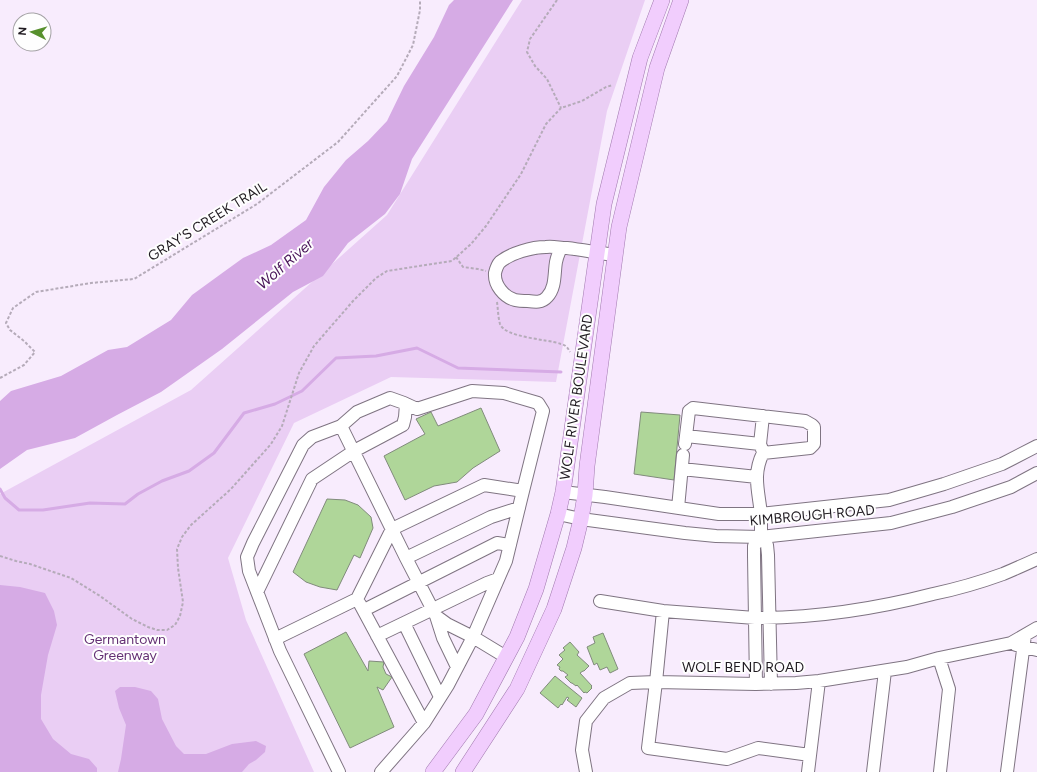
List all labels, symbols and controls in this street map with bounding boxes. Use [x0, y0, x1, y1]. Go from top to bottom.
north arrow [12, 12, 52, 52]
text: N [16, 26, 29, 36]
street label: GRAY'S CREEK TRAIL [145, 178, 270, 265]
water label: Wolf River [253, 234, 318, 293]
street label: WOLF RIVER BOULEVARD [556, 313, 597, 481]
street label: KIMBROUGH ROAD [749, 502, 875, 529]
park label: Germantown Greenway [84, 631, 166, 664]
street label: WOLF BEND ROAD [682, 659, 804, 676]

